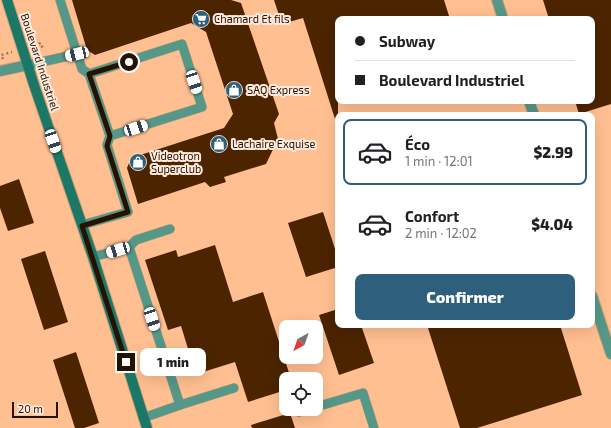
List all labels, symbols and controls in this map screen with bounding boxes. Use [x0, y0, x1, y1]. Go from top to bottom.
supermarket icon: Chamard Et fils [191, 9, 211, 29]
street label: Boulevard Industriel [19, 12, 63, 113]
place label: Chamard Et fils [214, 12, 290, 25]
text: Subway [379, 32, 435, 50]
car [64, 45, 90, 63]
route start [120, 53, 138, 71]
car [185, 69, 203, 95]
text: Boulevard Industriel [379, 71, 524, 89]
shop icon: SAQ Express [224, 80, 244, 100]
place label: SAQ Express [247, 83, 310, 97]
car [123, 119, 149, 137]
car [43, 128, 63, 154]
shop icon: Lachaire Exquise [209, 134, 229, 154]
icon: car [357, 134, 393, 170]
text: Éco [405, 135, 430, 153]
place label: Lachaire Exquise [232, 137, 316, 150]
text: $2.99 [534, 143, 573, 161]
place label: Videotron Superclub [151, 149, 201, 175]
shop icon: Videotron Superclub [128, 152, 148, 172]
text: 1 min · 12:01 [405, 153, 473, 169]
icon: car [357, 206, 393, 242]
text: Confort [405, 207, 459, 225]
text: $4.04 [531, 215, 573, 233]
text: 2 min · 12:02 [405, 225, 477, 241]
car [105, 241, 131, 259]
button: Confirmer [355, 274, 575, 320]
car [143, 306, 161, 332]
north arrow [279, 320, 323, 364]
map controls [279, 320, 323, 416]
callout: 1 min [140, 348, 206, 376]
route end [117, 353, 135, 371]
text: 1 min [157, 354, 189, 370]
button: locate [279, 372, 323, 416]
scale bar [12, 400, 58, 419]
text: 20 m [18, 402, 43, 415]

